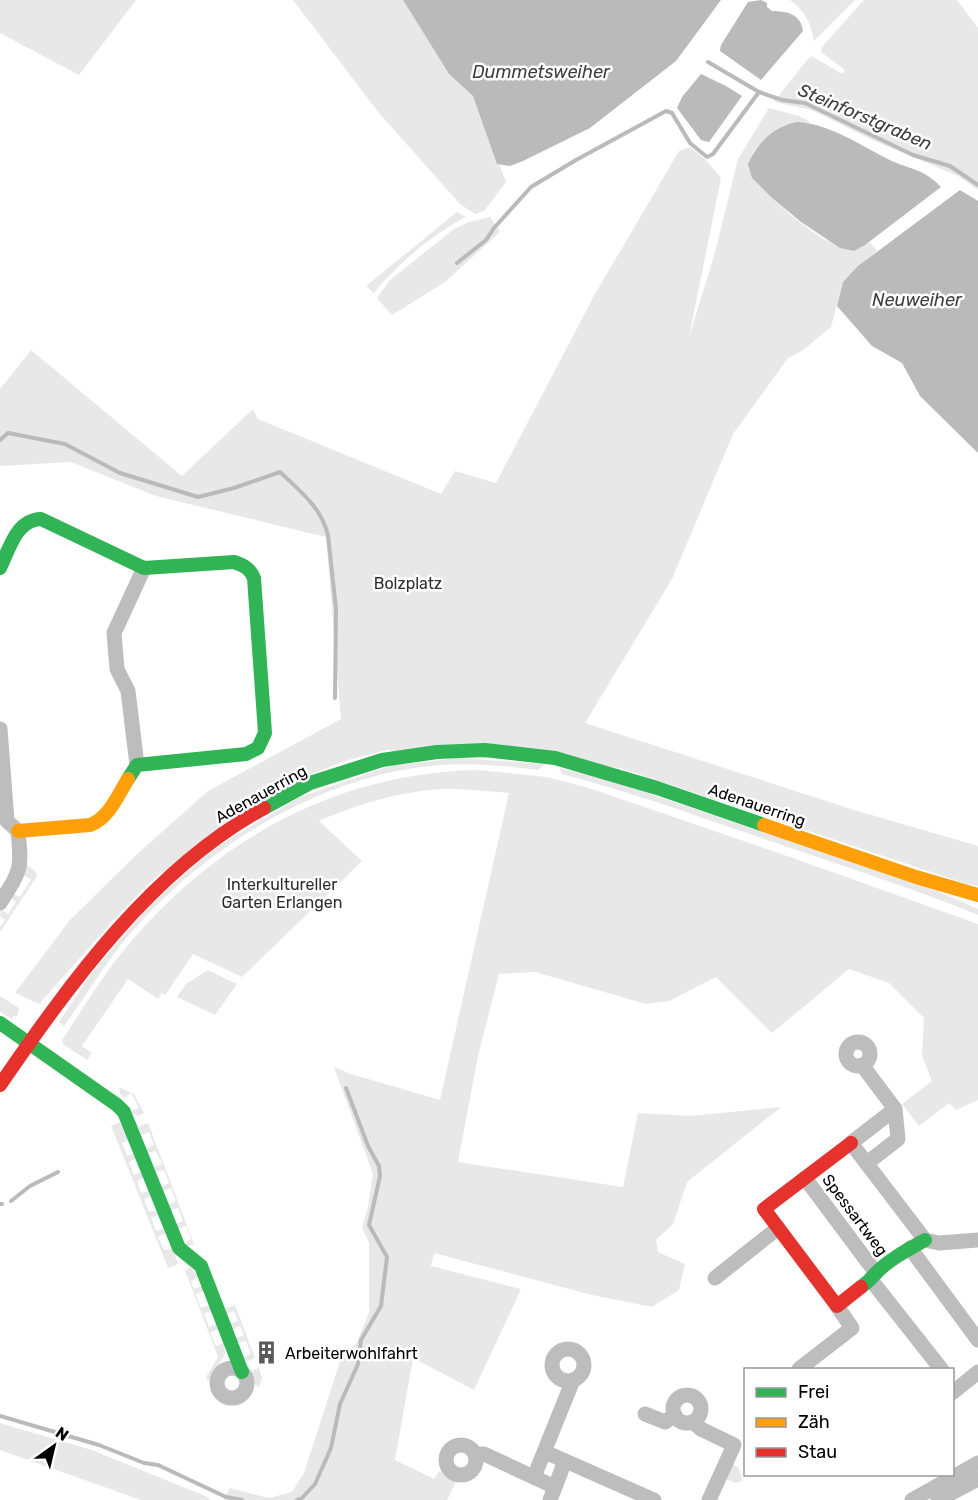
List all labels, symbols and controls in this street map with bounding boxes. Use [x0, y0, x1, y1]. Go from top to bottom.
water label: Dummetsweiher [472, 61, 611, 83]
water label: Steinforstgraben [795, 79, 935, 155]
water label: Neuweiher [872, 289, 963, 311]
park label: Bolzplatz [374, 574, 442, 593]
street label: Adenauerring [212, 761, 310, 827]
street label: Adenauerring [706, 779, 808, 831]
park label: Interkultureller Garten Erlangen [221, 875, 343, 912]
street label: Spessartweg [818, 1171, 892, 1259]
building icon: Arbeiterwohlfahrt [254, 1340, 280, 1366]
place label: Arbeiterwohlfahrt [285, 1344, 418, 1363]
legend [744, 1368, 954, 1476]
text: Frei [798, 1381, 829, 1403]
text: Zäh [798, 1411, 830, 1433]
north arrow [24, 1416, 84, 1476]
text: N [52, 1423, 72, 1445]
text: Stau [798, 1441, 837, 1463]

